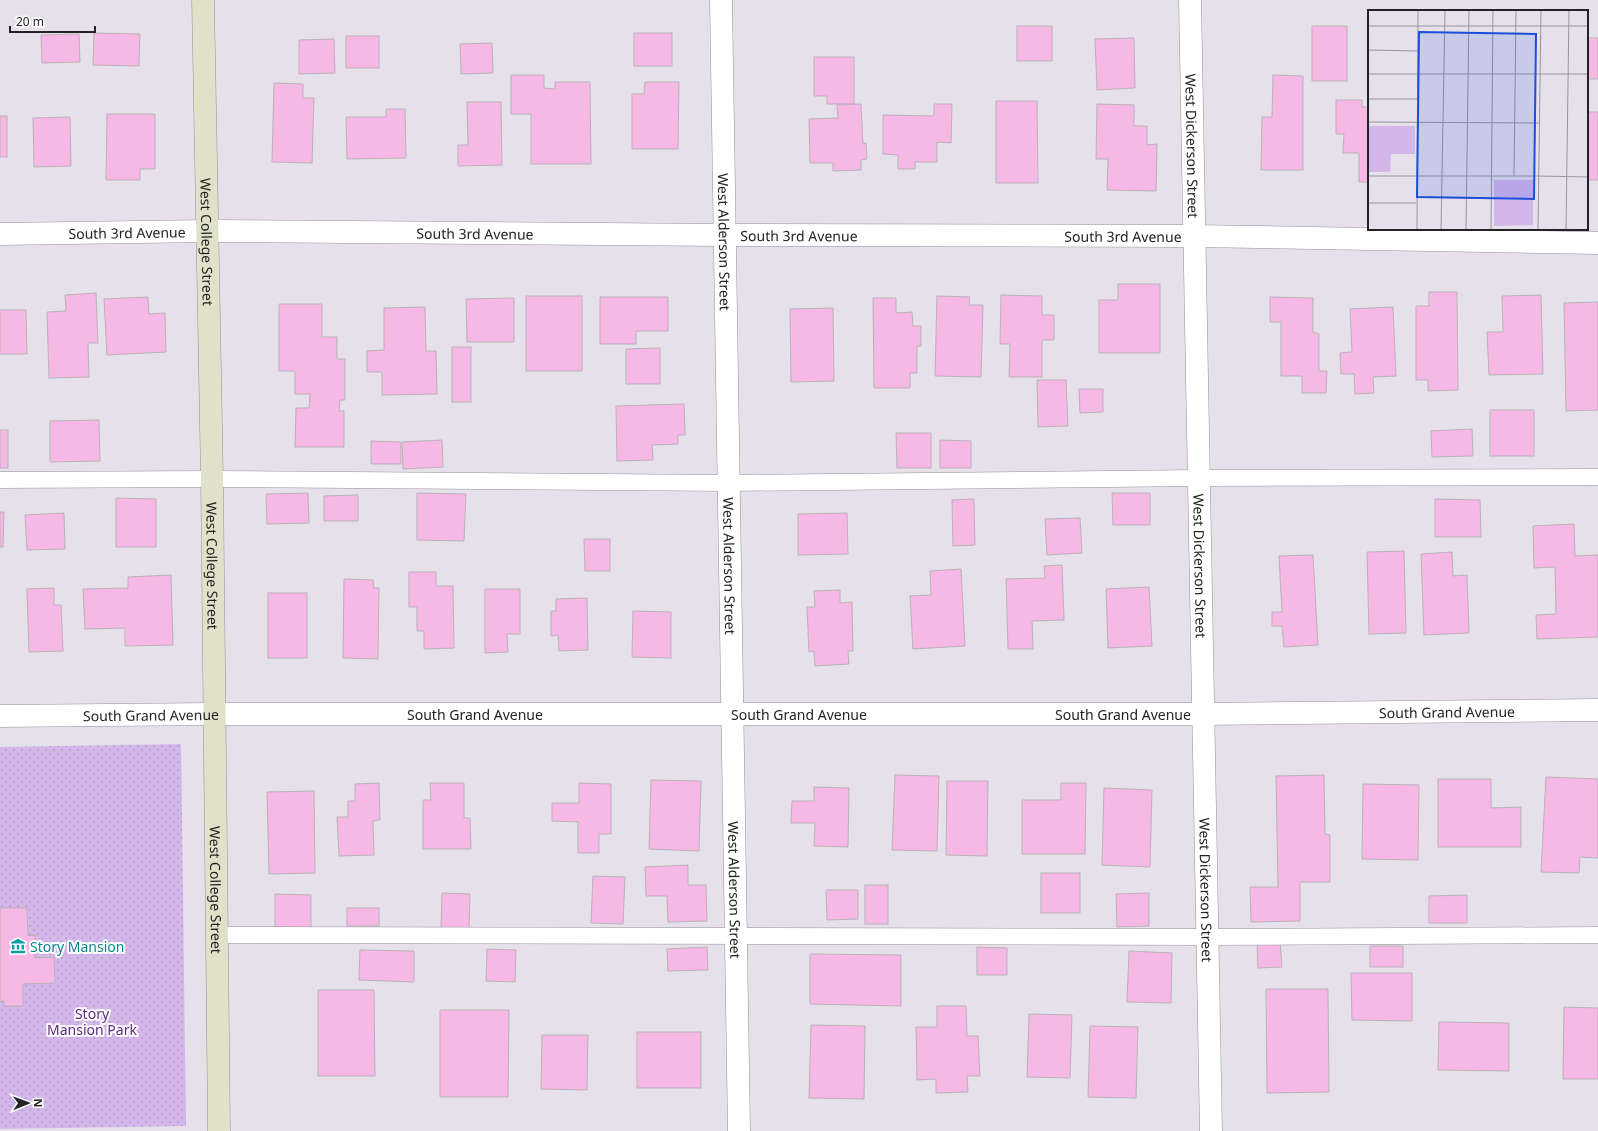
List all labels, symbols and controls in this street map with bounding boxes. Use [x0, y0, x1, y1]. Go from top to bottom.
scale bar [10, 8, 95, 34]
inset map [1368, 10, 1588, 230]
text: 20 m [16, 13, 44, 30]
street label: West Dickerson Street [1182, 74, 1204, 218]
street label: West Alderson Street [714, 173, 735, 311]
street label: West College Street [197, 178, 218, 306]
street label: South 3rd Avenue [68, 222, 186, 243]
street label: South 3rd Avenue [416, 223, 534, 243]
street label: South 3rd Avenue [740, 226, 858, 245]
street label: South 3rd Avenue [1064, 226, 1182, 245]
street label: West Dickerson Street [1190, 493, 1211, 638]
street label: West Alderson Street [719, 497, 741, 635]
street label: West College Street [203, 502, 223, 630]
street label: South Grand Avenue [1379, 701, 1515, 722]
street label: South Grand Avenue [83, 705, 219, 725]
street label: South Grand Avenue [407, 705, 543, 724]
street label: South Grand Avenue [731, 705, 867, 724]
street label: South Grand Avenue [1055, 705, 1191, 724]
street label: West Dickerson Street [1196, 817, 1217, 962]
street label: West Alderson Street [725, 821, 746, 959]
street label: West College Street [206, 826, 227, 954]
museum icon: Story Mansion [9, 937, 27, 955]
place label: Story Mansion [30, 937, 124, 956]
park label: Story Mansion Park [47, 1004, 137, 1039]
north arrow [8, 1083, 48, 1123]
text: N [31, 1098, 46, 1107]

